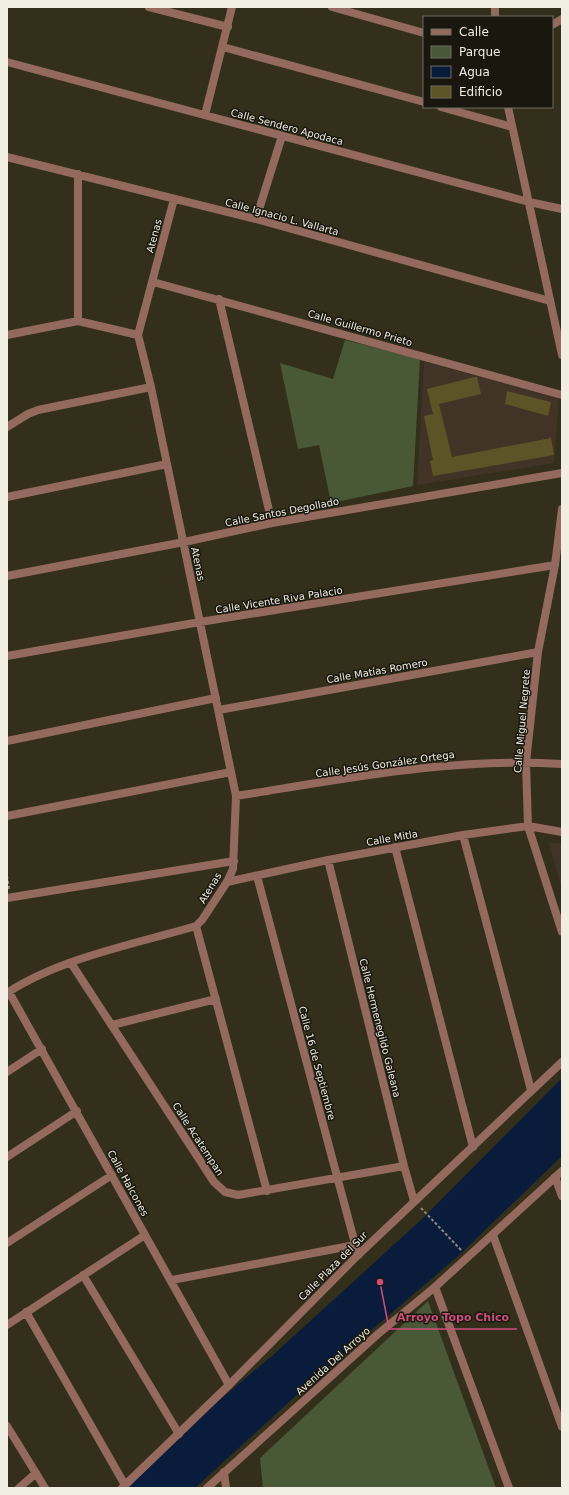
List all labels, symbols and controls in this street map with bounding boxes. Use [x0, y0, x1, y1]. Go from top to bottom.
legend [423, 16, 553, 108]
text: Calle [459, 25, 489, 39]
text: Parque [459, 45, 500, 59]
text: Agua [459, 65, 490, 79]
text: Edificio [459, 85, 502, 99]
street label: Calle Sendero Apodaca [230, 107, 344, 147]
street label: Calle Ignacio L. Vallarta [224, 197, 340, 237]
street label: Atenas [144, 218, 164, 254]
street label: Calle Guillermo Prieto [306, 308, 414, 348]
street label: Calle Santos Degollado [224, 496, 340, 528]
street label: Atenas [189, 546, 207, 582]
street label: Calle Vicente Riva Palacio [215, 585, 343, 615]
street label: Calle Matías Romero [326, 657, 428, 685]
street label: Calle Miguel Negrete [512, 669, 532, 773]
street label: Calle Jesús González Ortega [315, 749, 455, 779]
street label: Calle Mitla [365, 828, 419, 848]
street label: Atenas [196, 870, 224, 906]
street label: Calle Hermenegildo Galeana [357, 957, 403, 1099]
street label: Calle 16 de Septiembre [296, 1005, 338, 1121]
street label: Calle Acatempan [170, 1100, 226, 1178]
street label: Calle Halcones [105, 1148, 151, 1218]
street label: Calle Plaza del Sur [296, 1229, 370, 1303]
callout: Arroyo Topo Chico [389, 1306, 517, 1329]
text: Arroyo Topo Chico [397, 1311, 509, 1324]
street label: Avenida Del Arroyo [294, 1325, 372, 1397]

